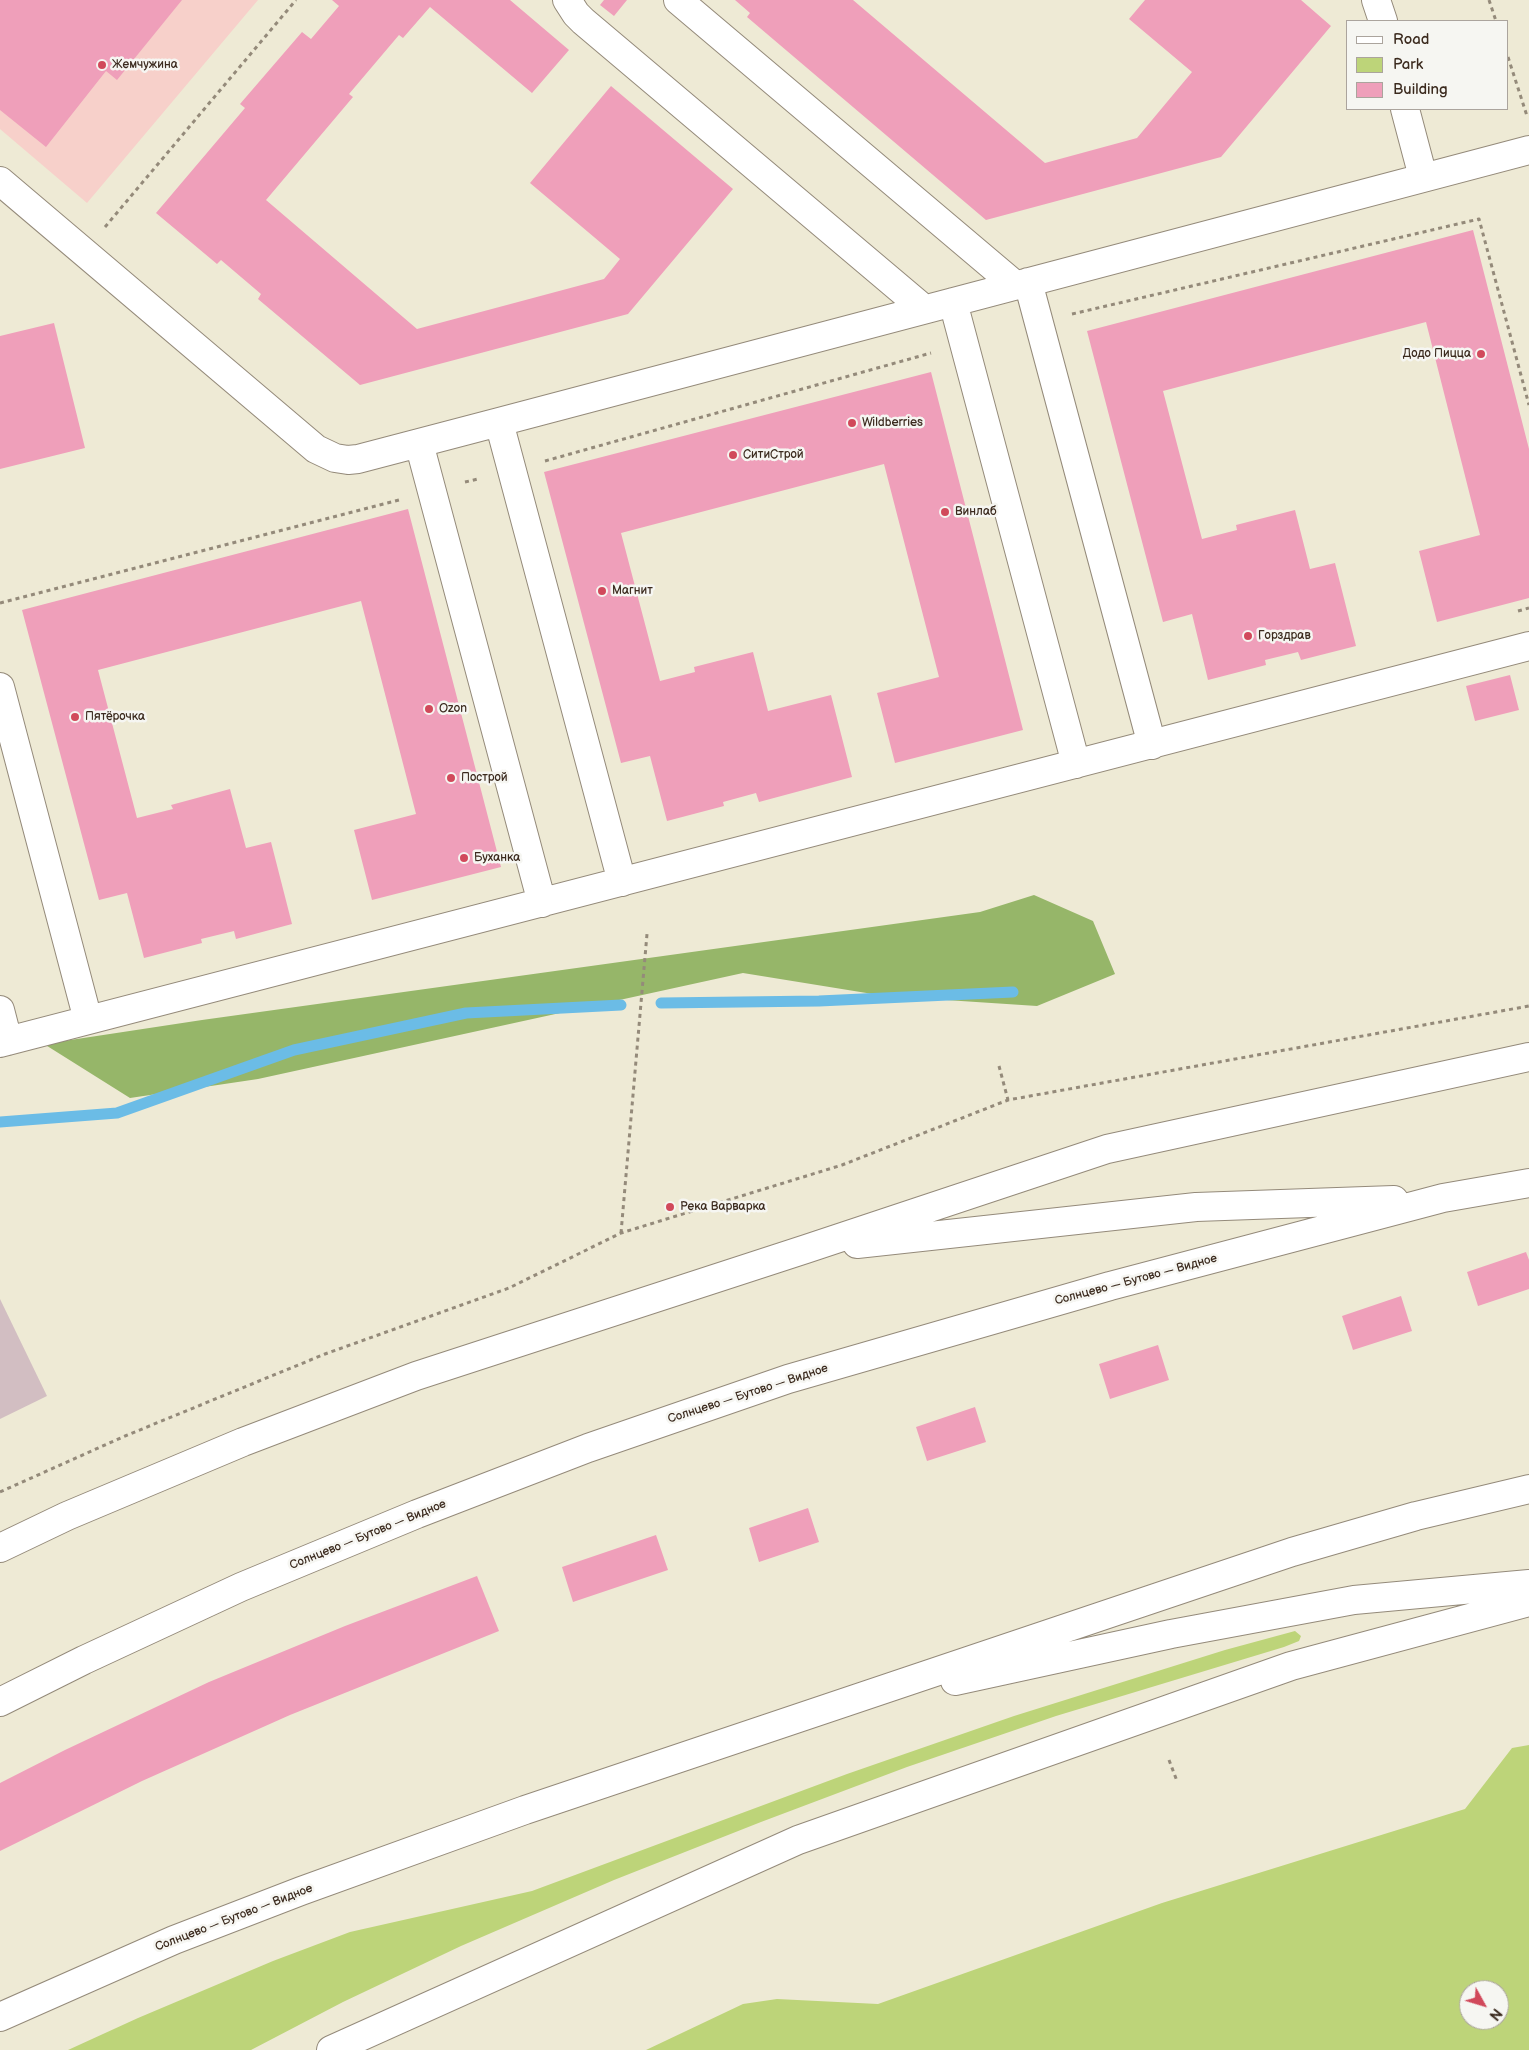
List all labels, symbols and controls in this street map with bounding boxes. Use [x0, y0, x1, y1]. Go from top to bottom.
legend [1346, 20, 1509, 110]
text: Road [1393, 30, 1429, 49]
text: Park [1393, 55, 1423, 74]
place label: Жемчужина [112, 58, 178, 72]
marker: Жемчужина [96, 59, 108, 71]
text: Building [1393, 80, 1448, 99]
place label: Додо Пицца [1403, 347, 1471, 361]
marker: Додо Пицца [1475, 348, 1487, 360]
place label: Wildberries [862, 416, 923, 430]
marker: Wildberries [846, 417, 858, 429]
place label: СитиСтрой [743, 448, 804, 462]
marker: СитиСтрой [727, 449, 739, 461]
place label: Винлаб [955, 505, 997, 519]
marker: Винлаб [939, 506, 951, 518]
place label: Магнит [612, 584, 653, 598]
marker: Магнит [596, 585, 608, 597]
place label: Горздрав [1258, 629, 1311, 643]
marker: Горздрав [1242, 630, 1254, 642]
place label: Ozon [439, 702, 467, 716]
marker: Ozon [423, 703, 435, 715]
place label: Пятёрочка [85, 710, 145, 724]
marker: Пятёрочка [69, 711, 81, 723]
place label: Построй [461, 771, 508, 785]
marker: Построй [445, 772, 457, 784]
place label: Буханка [474, 851, 520, 865]
marker: Буханка [458, 852, 470, 864]
place label: Река Варварка [680, 1200, 766, 1214]
marker: Река Варварка [664, 1201, 676, 1213]
street label: Солнцево — Бутово — Видное [1053, 1251, 1219, 1309]
street label: Солнцево — Бутово — Видное [666, 1361, 830, 1427]
street label: Солнцево — Бутово — Видное [288, 1497, 448, 1573]
street label: Солнцево — Бутово — Видное [153, 1881, 315, 1955]
north arrow [1459, 1980, 1509, 2030]
text: N [1485, 2005, 1505, 2024]

